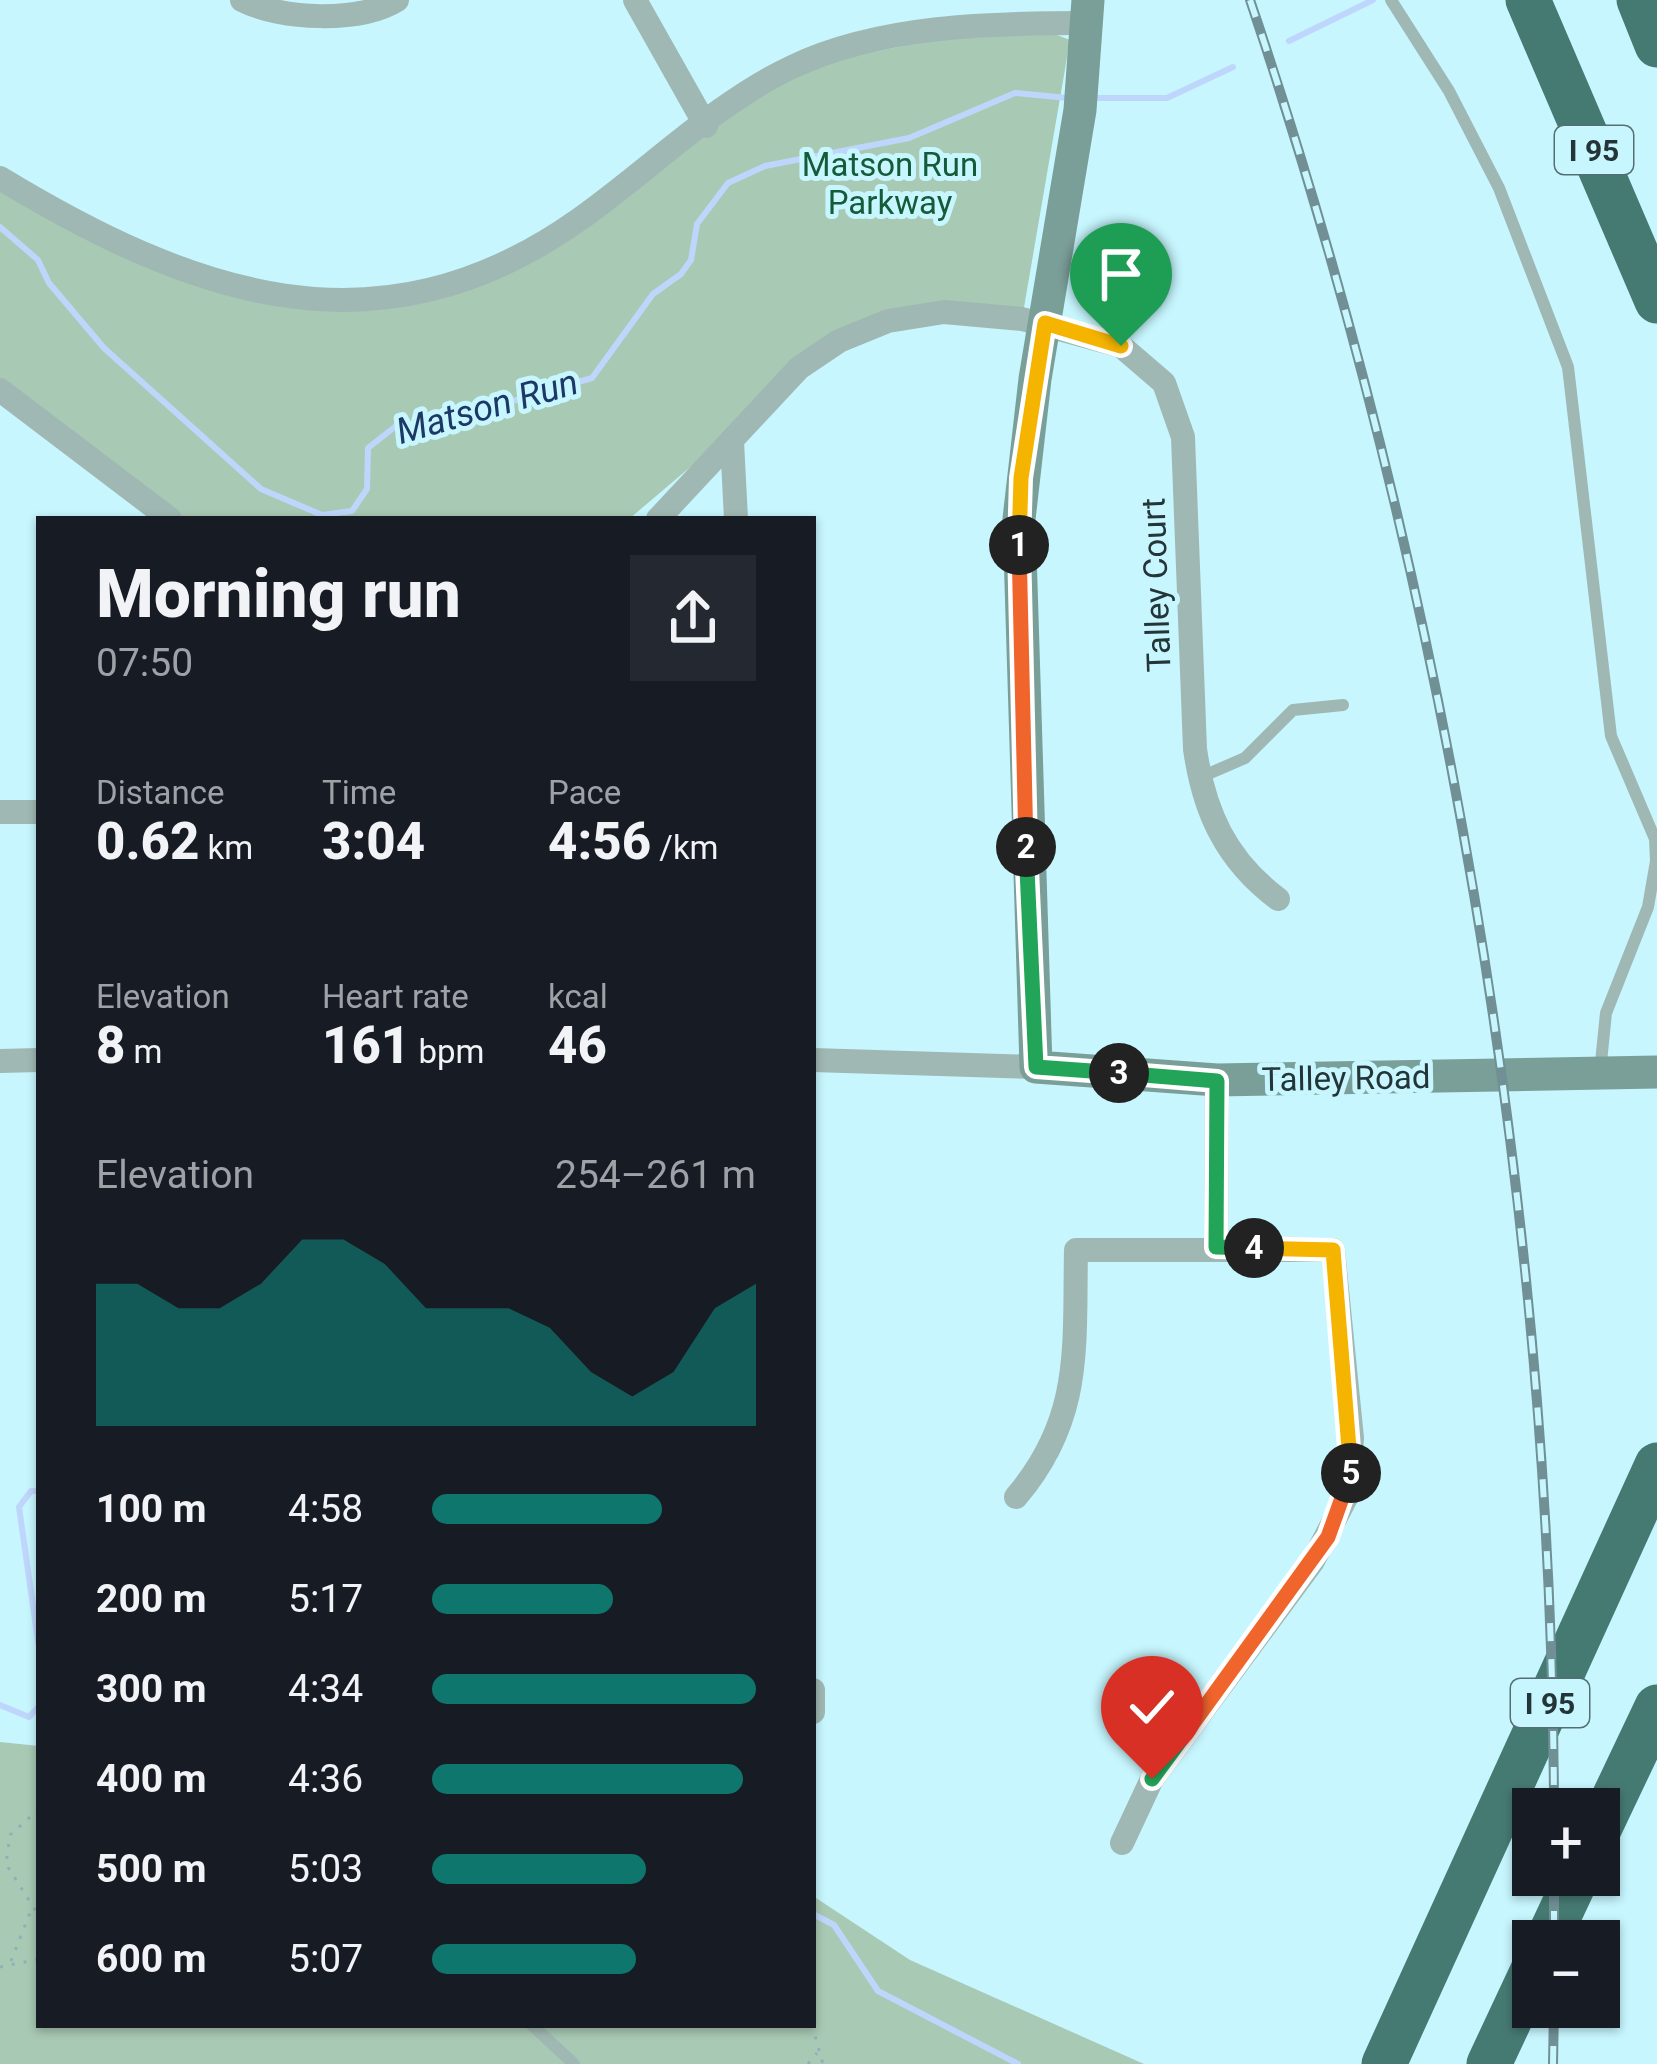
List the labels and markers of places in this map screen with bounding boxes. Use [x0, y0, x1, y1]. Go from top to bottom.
pin [1070, 223, 1172, 346]
pin: 1 [989, 515, 1049, 575]
pin: 2 [996, 817, 1056, 877]
pin: 3 [1089, 1043, 1149, 1103]
pin: 4 [1224, 1218, 1284, 1278]
pin: 5 [1321, 1443, 1381, 1503]
pin [1101, 1656, 1203, 1779]

